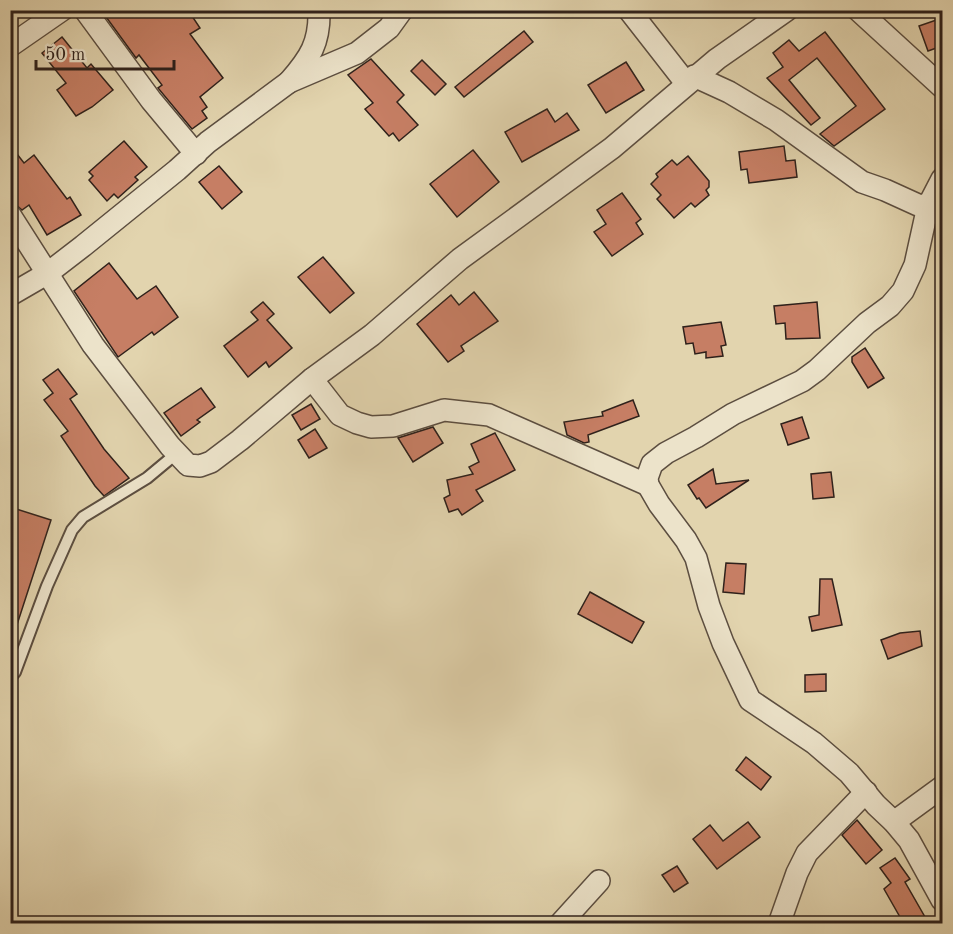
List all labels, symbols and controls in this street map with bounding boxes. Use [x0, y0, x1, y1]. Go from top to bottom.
scale bar [36, 33, 174, 71]
text: 50 m [45, 46, 85, 64]

